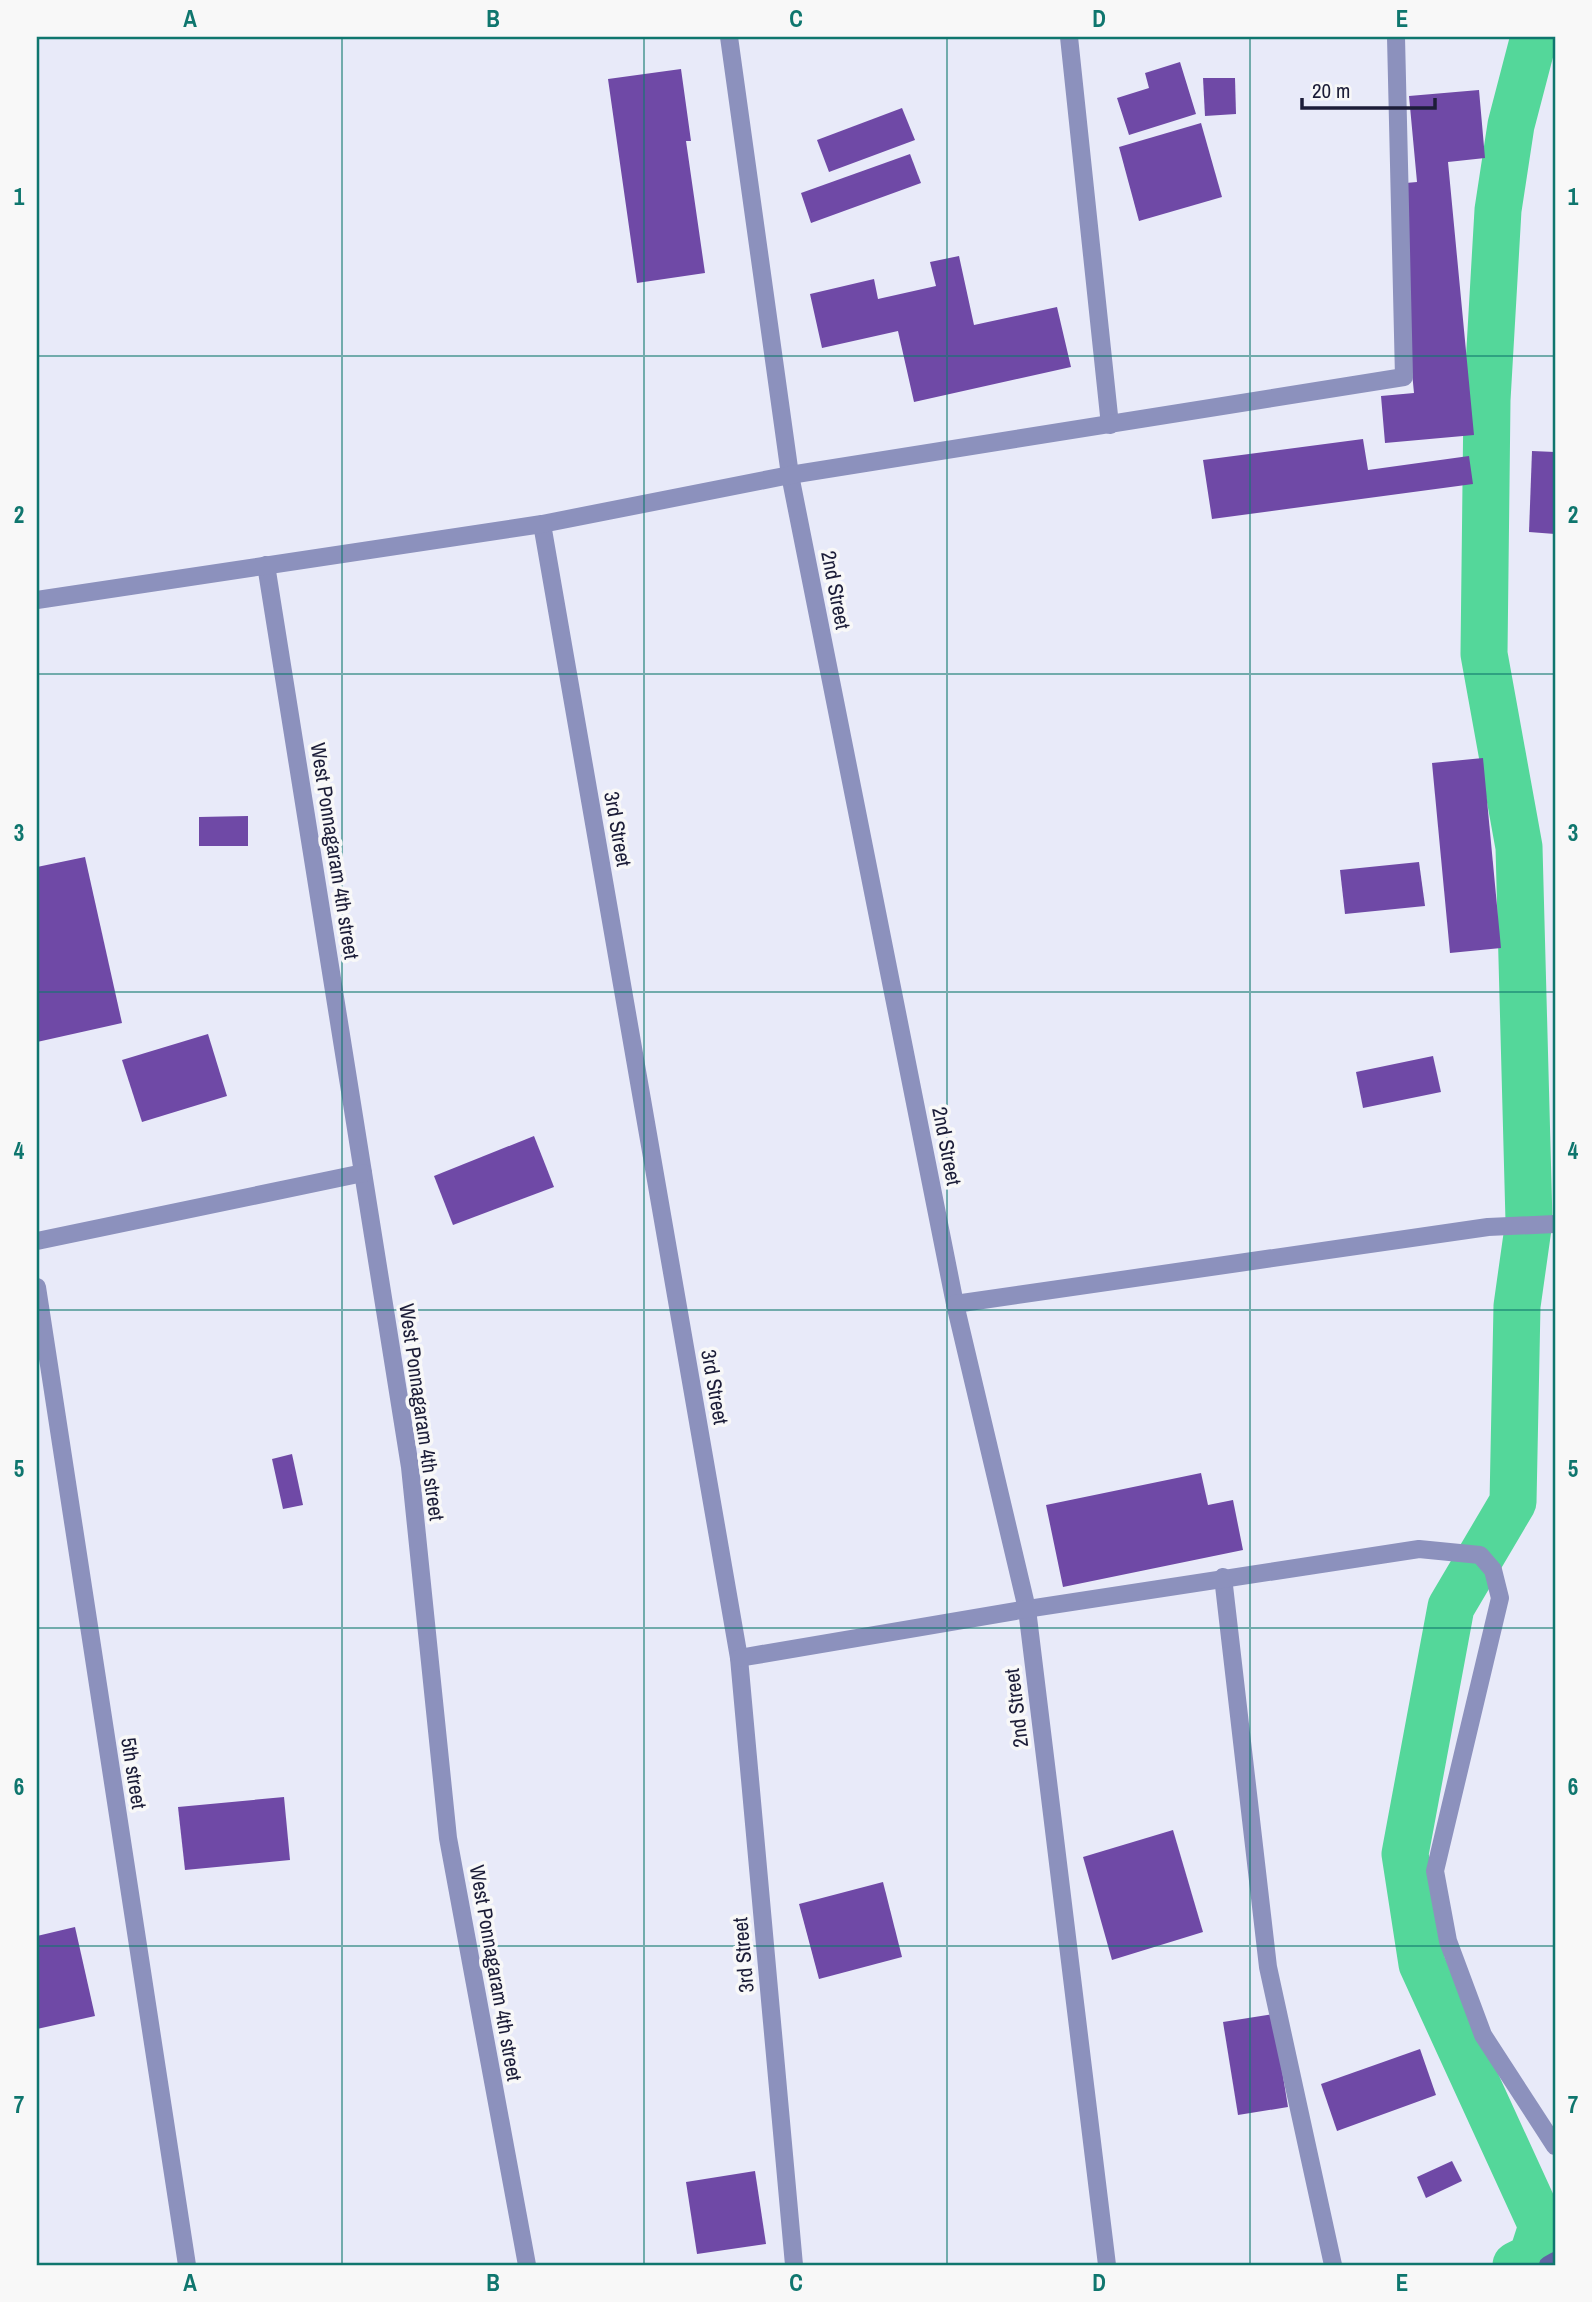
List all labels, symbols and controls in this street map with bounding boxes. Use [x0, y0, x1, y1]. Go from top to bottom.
text: A [183, 3, 197, 34]
text: B [486, 3, 500, 34]
text: C [789, 3, 803, 34]
text: D [1092, 3, 1106, 34]
text: E [1396, 3, 1408, 34]
scale bar [1302, 66, 1434, 110]
text: 20 m [1312, 76, 1350, 105]
text: 1 [14, 181, 25, 212]
text: 1 [1568, 181, 1579, 212]
text: 2 [14, 499, 24, 530]
text: 2 [1568, 499, 1578, 530]
street label: 2nd Street [814, 548, 858, 632]
street label: West Ponnagaram 4th street [304, 741, 366, 962]
street label: 3rd Street [597, 789, 639, 869]
text: 3 [14, 817, 24, 848]
text: 3 [1568, 817, 1578, 848]
street label: 2nd Street [925, 1104, 969, 1188]
text: 4 [14, 1135, 25, 1166]
text: 4 [1568, 1135, 1579, 1166]
street label: West Ponnagaram 4th street [392, 1302, 452, 1523]
street label: 3rd Street [694, 1347, 736, 1427]
text: 5 [14, 1453, 24, 1484]
text: 5 [1568, 1453, 1578, 1484]
street label: 2nd Street [997, 1667, 1035, 1749]
street label: 5th street [114, 1735, 154, 1811]
text: 6 [14, 1771, 24, 1802]
text: 6 [1568, 1771, 1578, 1802]
street label: West Ponnagaram 4th street [463, 1863, 529, 2084]
street label: 3rd Street [725, 1916, 761, 1994]
text: 7 [14, 2089, 24, 2120]
text: 7 [1568, 2089, 1578, 2120]
text: A [183, 2267, 197, 2298]
text: B [486, 2267, 500, 2298]
text: C [789, 2267, 803, 2298]
text: D [1092, 2267, 1106, 2298]
text: E [1396, 2267, 1408, 2298]

